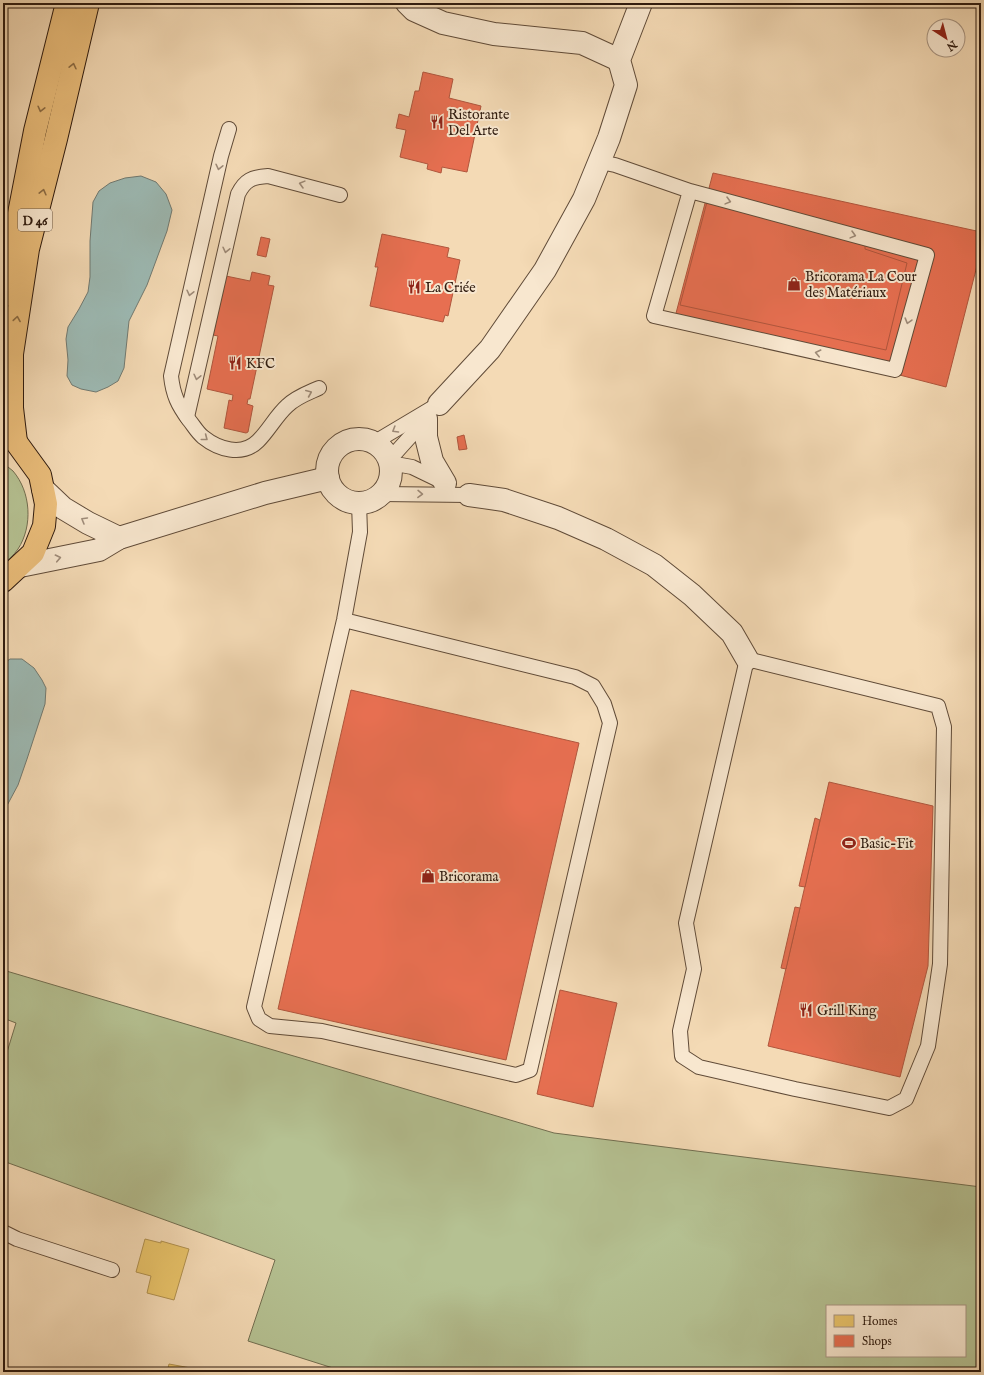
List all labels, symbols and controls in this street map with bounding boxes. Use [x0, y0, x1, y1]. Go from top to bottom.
north arrow [926, 18, 966, 58]
text: N [943, 36, 960, 54]
one-way arrow [68, 62, 77, 69]
one-way arrow [37, 106, 45, 112]
place label: Ristorante Del Arte [448, 106, 510, 140]
restaurant icon: Ristorante Del Arte [429, 114, 445, 130]
one-way arrow [215, 163, 223, 170]
one-way arrow [299, 181, 305, 189]
one-way arrow [38, 189, 46, 195]
one-way arrow [724, 196, 731, 205]
road number: D 46 [18, 209, 52, 231]
one-way arrow [850, 230, 857, 239]
one-way arrow [222, 247, 230, 253]
place label: Bricorama La Cour des Matériaux [805, 268, 917, 302]
shop icon: Bricorama La Cour des Matériaux [786, 276, 802, 292]
restaurant icon: La Criée [406, 279, 422, 295]
place label: La Criée [425, 279, 476, 297]
one-way arrow [186, 290, 194, 296]
one-way arrow [13, 316, 21, 323]
one-way arrow [904, 317, 913, 324]
one-way arrow [815, 349, 822, 358]
restaurant icon: KFC [227, 355, 243, 371]
place label: KFC [246, 355, 275, 373]
one-way arrow [193, 373, 201, 380]
one-way arrow [306, 389, 313, 397]
one-way arrow [392, 425, 399, 432]
one-way arrow [201, 433, 208, 440]
one-way arrow [417, 489, 423, 498]
one-way arrow [81, 518, 88, 525]
one-way arrow [55, 555, 61, 563]
sports icon: Basic-Fit [841, 835, 857, 851]
place label: Basic-Fit [860, 835, 914, 853]
shop icon: Bricorama [420, 868, 436, 884]
place label: Bricorama [439, 868, 500, 886]
restaurant icon: Grill King [798, 1002, 814, 1018]
place label: Grill King [817, 1002, 877, 1020]
legend [826, 1305, 966, 1357]
text: Homes [862, 1314, 898, 1329]
text: Shops [862, 1334, 892, 1350]

